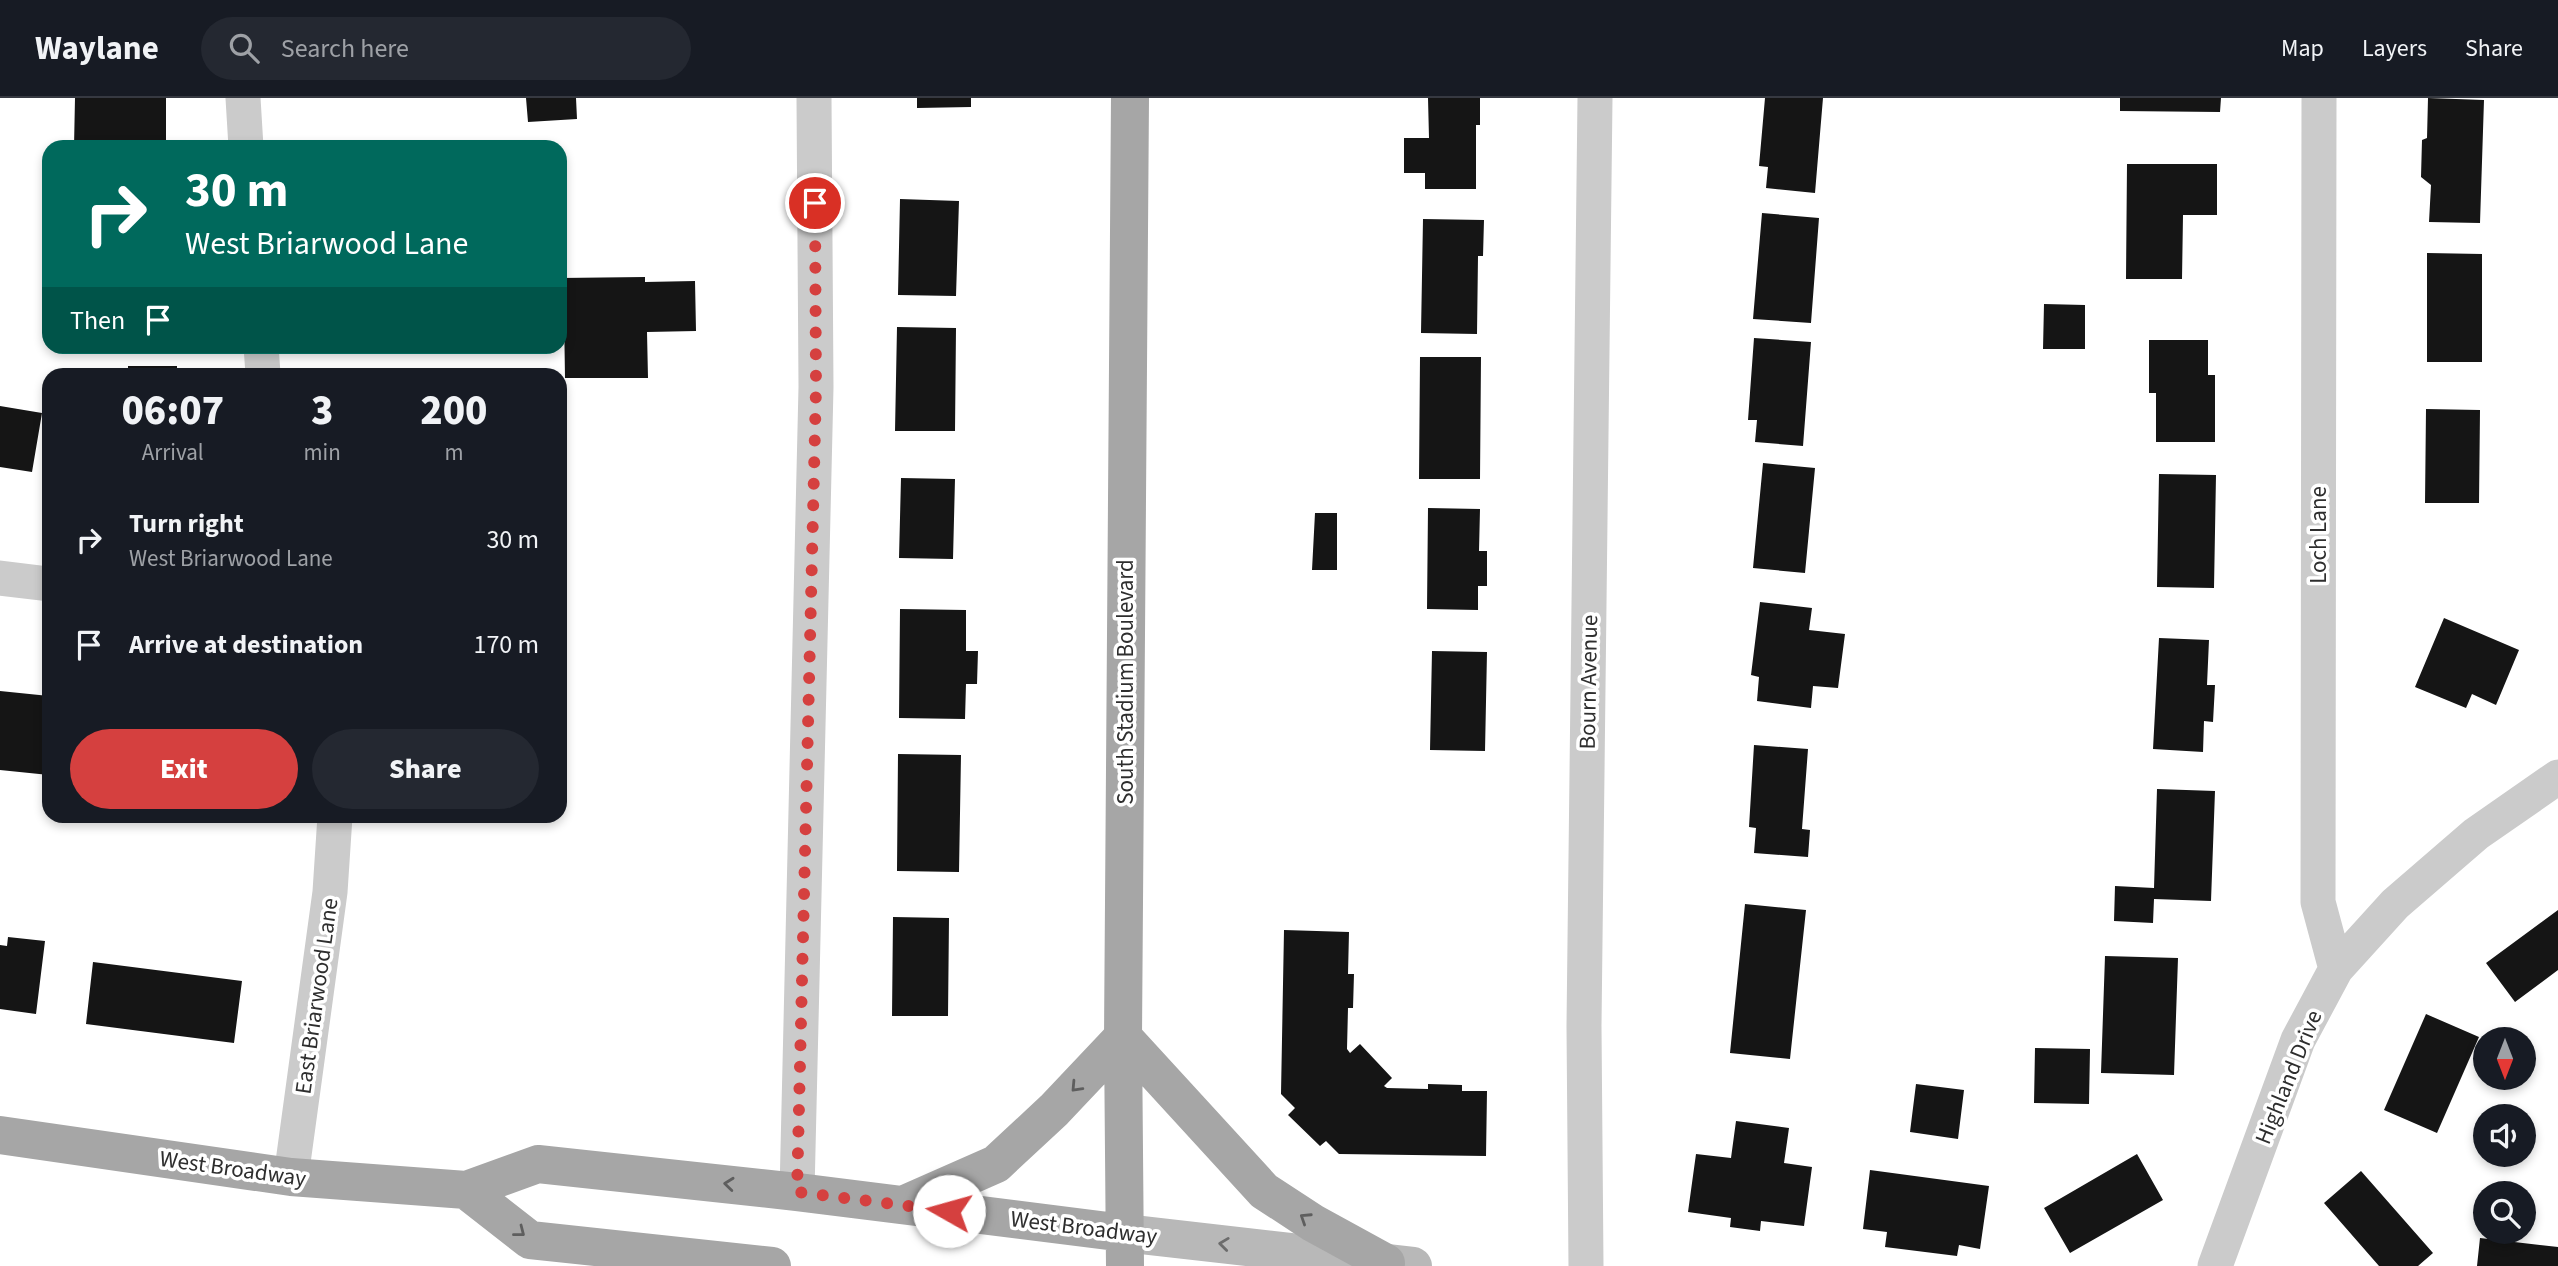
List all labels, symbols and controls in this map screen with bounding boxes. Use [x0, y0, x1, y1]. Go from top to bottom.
search box [201, 17, 691, 80]
text: Waylane [35, 25, 159, 72]
icon: search [225, 29, 263, 67]
text: Search here [281, 30, 409, 67]
text: Map [2281, 31, 2324, 66]
text: Layers [2362, 31, 2427, 66]
text: Share [2465, 31, 2523, 66]
text: 30 m [185, 156, 289, 226]
icon: right [70, 168, 161, 259]
pin [785, 173, 845, 233]
icon: arrive [796, 184, 834, 222]
text: West Briarwood Lane [185, 221, 468, 267]
icon: arrive [139, 301, 177, 339]
text: Then [70, 302, 125, 339]
text: 06:07 [121, 381, 224, 441]
text: 3 [311, 381, 333, 441]
text: 200 [420, 381, 488, 441]
text: Arrival [142, 436, 204, 469]
text: min [304, 436, 341, 469]
text: m [444, 436, 463, 469]
street label: Loch Lane [2302, 486, 2335, 584]
text: Turn right [129, 505, 244, 542]
icon: right [70, 521, 108, 559]
text: 30 m [486, 521, 539, 558]
text: West Briarwood Lane [129, 542, 333, 575]
street label: South Stadium Boulevard [1109, 559, 1142, 805]
street label: Bourn Avenue [1571, 614, 1606, 750]
icon: arrive [70, 626, 108, 664]
text: Arrive at destination [129, 626, 363, 663]
text: 170 m [473, 626, 539, 663]
button: Exit [70, 729, 298, 809]
button: Share [312, 729, 539, 809]
street label: East Briarwood Lane [286, 896, 347, 1096]
street label: Highland Drive [2247, 1005, 2330, 1149]
north arrow [2473, 1027, 2536, 1090]
map controls [2473, 1027, 2536, 1244]
one-way arrow [1071, 1079, 1084, 1092]
button: sound [2473, 1104, 2536, 1167]
street label: West Broadway [158, 1142, 308, 1195]
position arrow [912, 1174, 986, 1248]
one-way arrow [723, 1177, 735, 1192]
button: search [2473, 1181, 2536, 1244]
street label: West Broadway [1009, 1202, 1159, 1253]
one-way arrow [1300, 1214, 1313, 1226]
one-way arrow [512, 1224, 525, 1237]
one-way arrow [1218, 1237, 1229, 1252]

